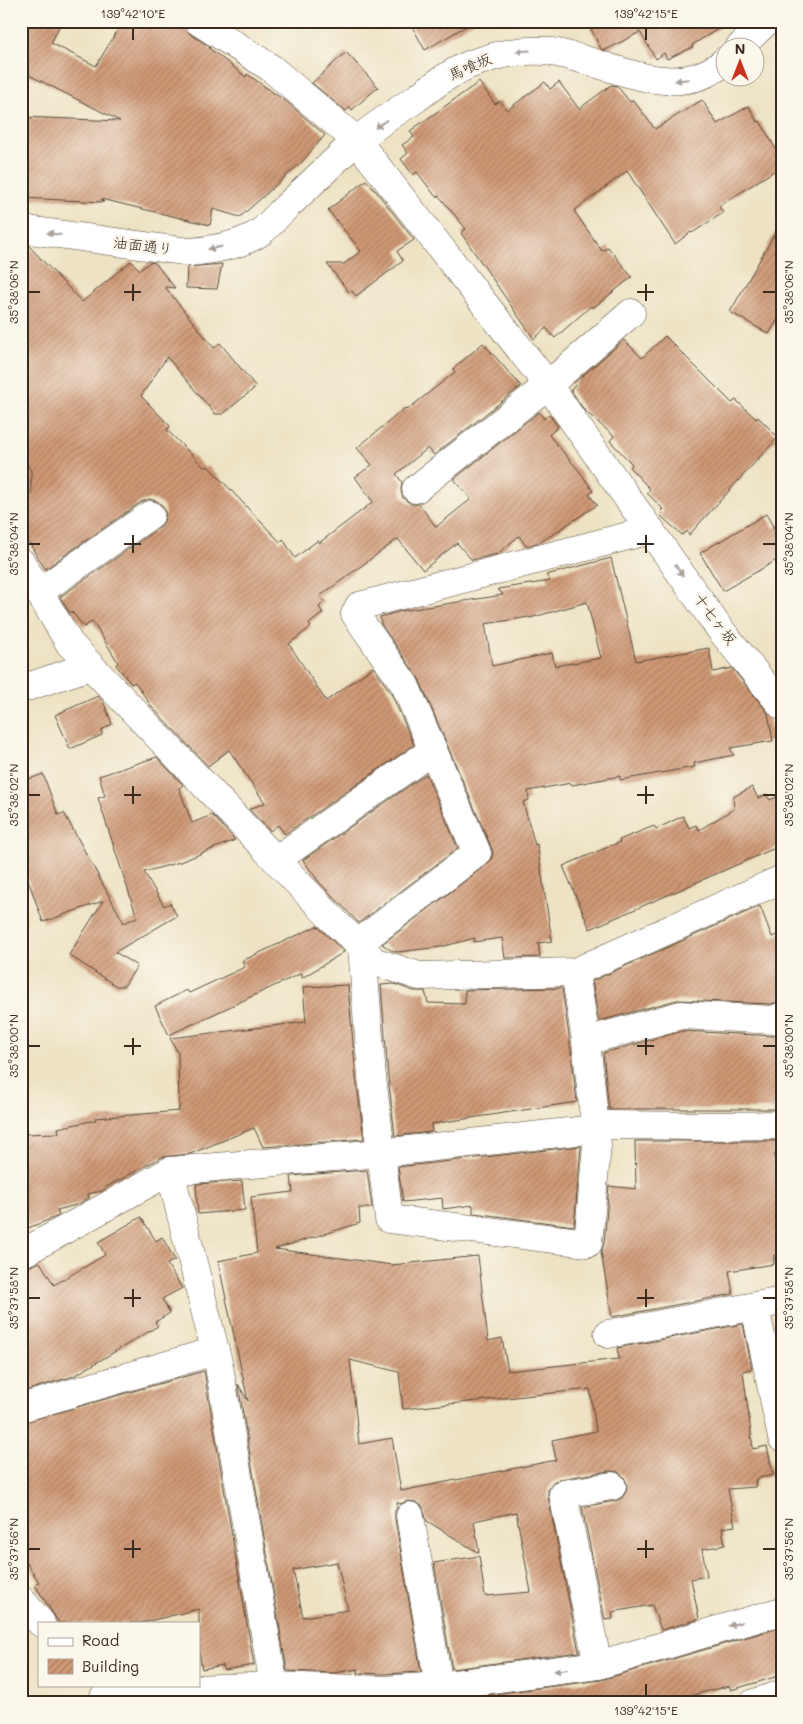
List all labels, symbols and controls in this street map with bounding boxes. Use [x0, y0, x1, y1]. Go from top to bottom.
text: 139°42'10"E [101, 5, 165, 21]
text: 139°42'15"E [614, 5, 678, 21]
north arrow [716, 38, 766, 88]
text: N [735, 39, 745, 58]
one-way arrow [515, 47, 531, 55]
street label: 馬喰坂 [445, 48, 494, 84]
one-way arrow [673, 76, 689, 84]
one-way arrow [375, 118, 388, 129]
one-way arrow [46, 230, 62, 238]
street label: 油面通り [112, 231, 174, 259]
one-way arrow [207, 245, 223, 253]
text: 35°38'06"N [5, 260, 21, 324]
text: 35°38'06"N [780, 260, 796, 324]
text: 35°38'04"N [5, 512, 21, 576]
text: 35°38'04"N [780, 512, 796, 576]
one-way arrow [674, 563, 684, 577]
street label: 十七ヶ坂 [690, 588, 742, 648]
text: 35°38'02"N [5, 764, 21, 826]
text: 35°38'02"N [780, 764, 796, 826]
text: 35°38'00"N [5, 1014, 21, 1078]
text: 35°38'00"N [780, 1014, 796, 1078]
text: 35°37'58"N [5, 1267, 21, 1329]
text: 35°37'58"N [780, 1267, 796, 1329]
text: 35°37'56"N [5, 1518, 21, 1580]
text: 35°37'56"N [780, 1518, 796, 1580]
one-way arrow [727, 1621, 742, 1629]
legend [38, 1622, 200, 1686]
text: Road [82, 1630, 119, 1650]
text: Building [82, 1656, 139, 1676]
one-way arrow [553, 1666, 569, 1674]
text: 139°42'15"E [614, 1702, 678, 1718]

